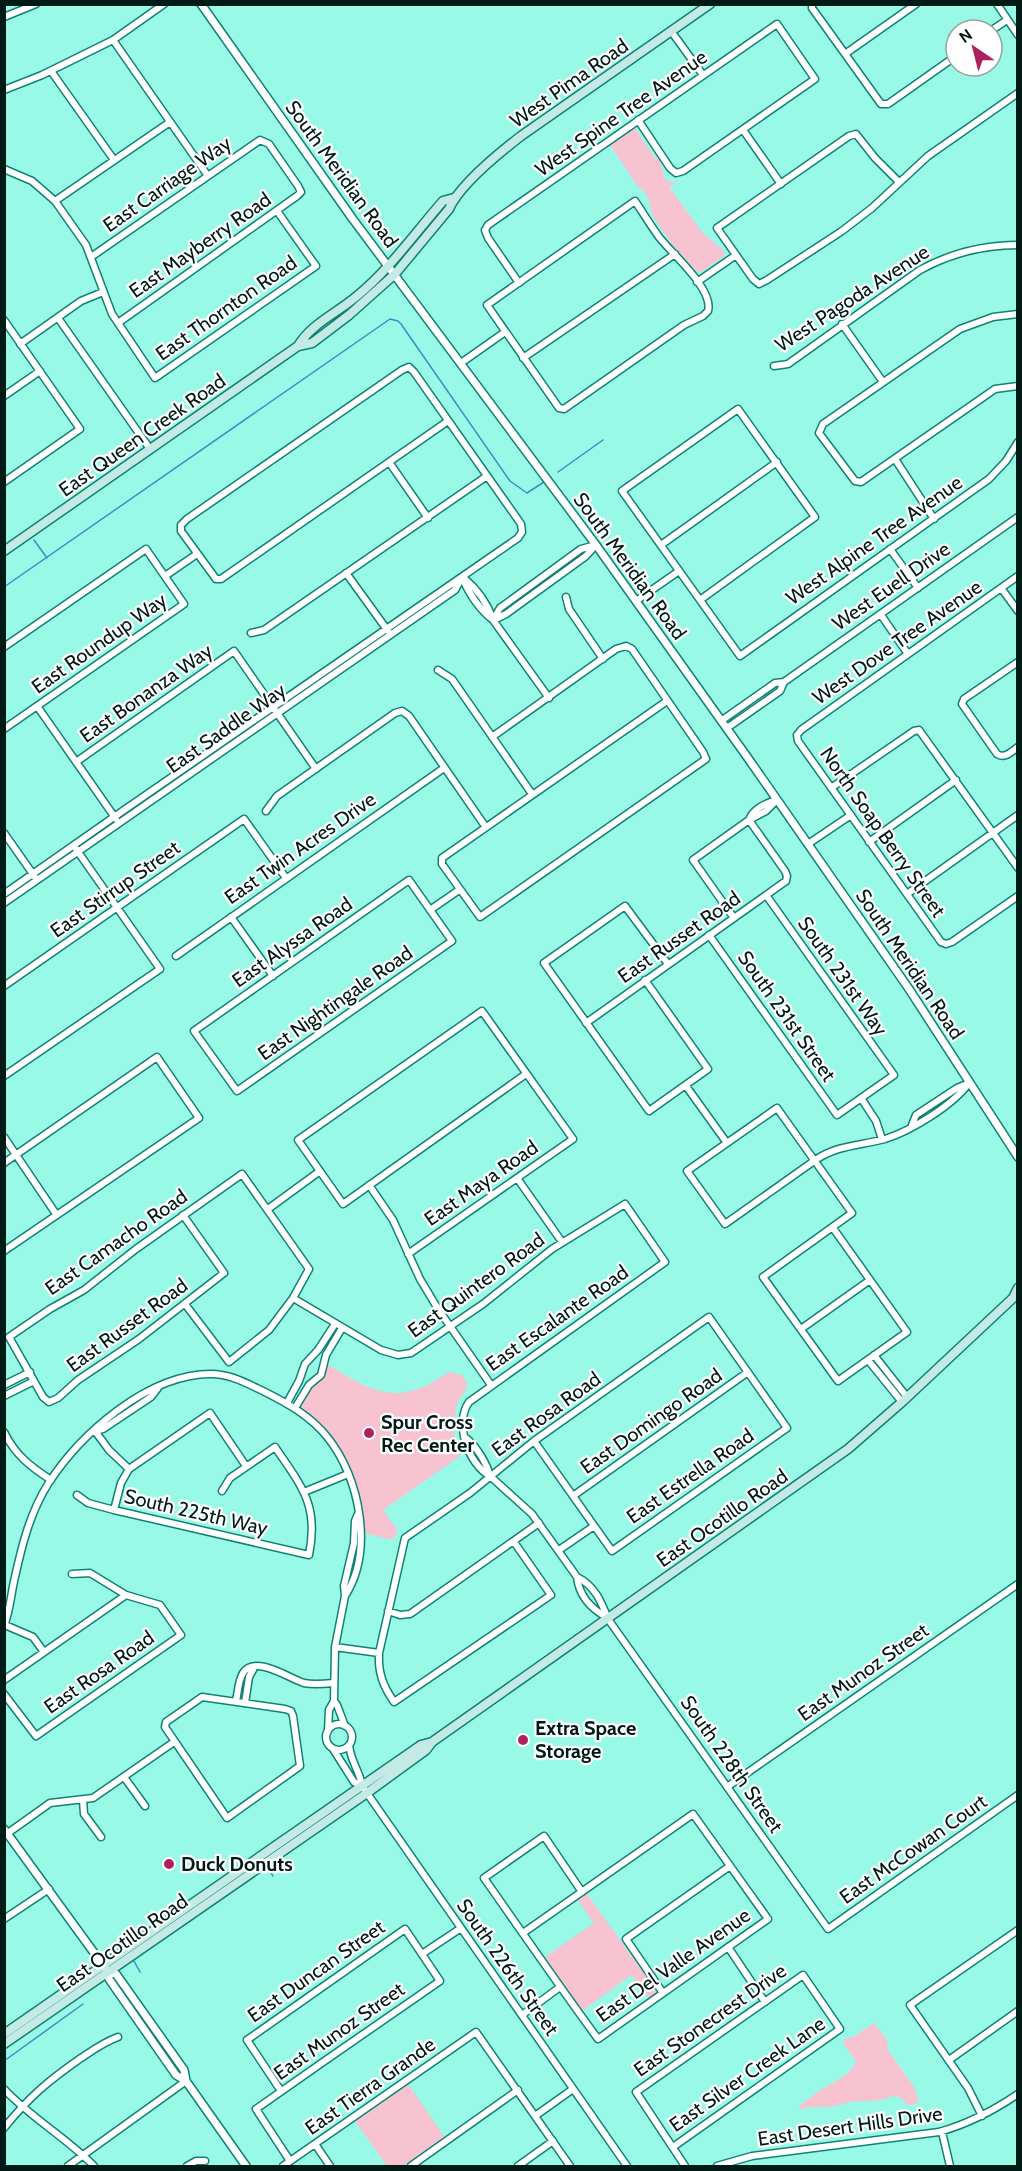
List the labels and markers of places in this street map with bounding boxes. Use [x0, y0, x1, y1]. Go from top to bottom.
place label: Spur Cross Rec Center [381, 1410, 474, 1457]
marker: Spur Cross Rec Center [362, 1426, 376, 1440]
place label: Extra Space Storage [535, 1716, 636, 1763]
marker: Extra Space Storage [516, 1733, 530, 1747]
place label: Duck Donuts [181, 1852, 293, 1876]
marker: Duck Donuts [162, 1857, 176, 1871]

